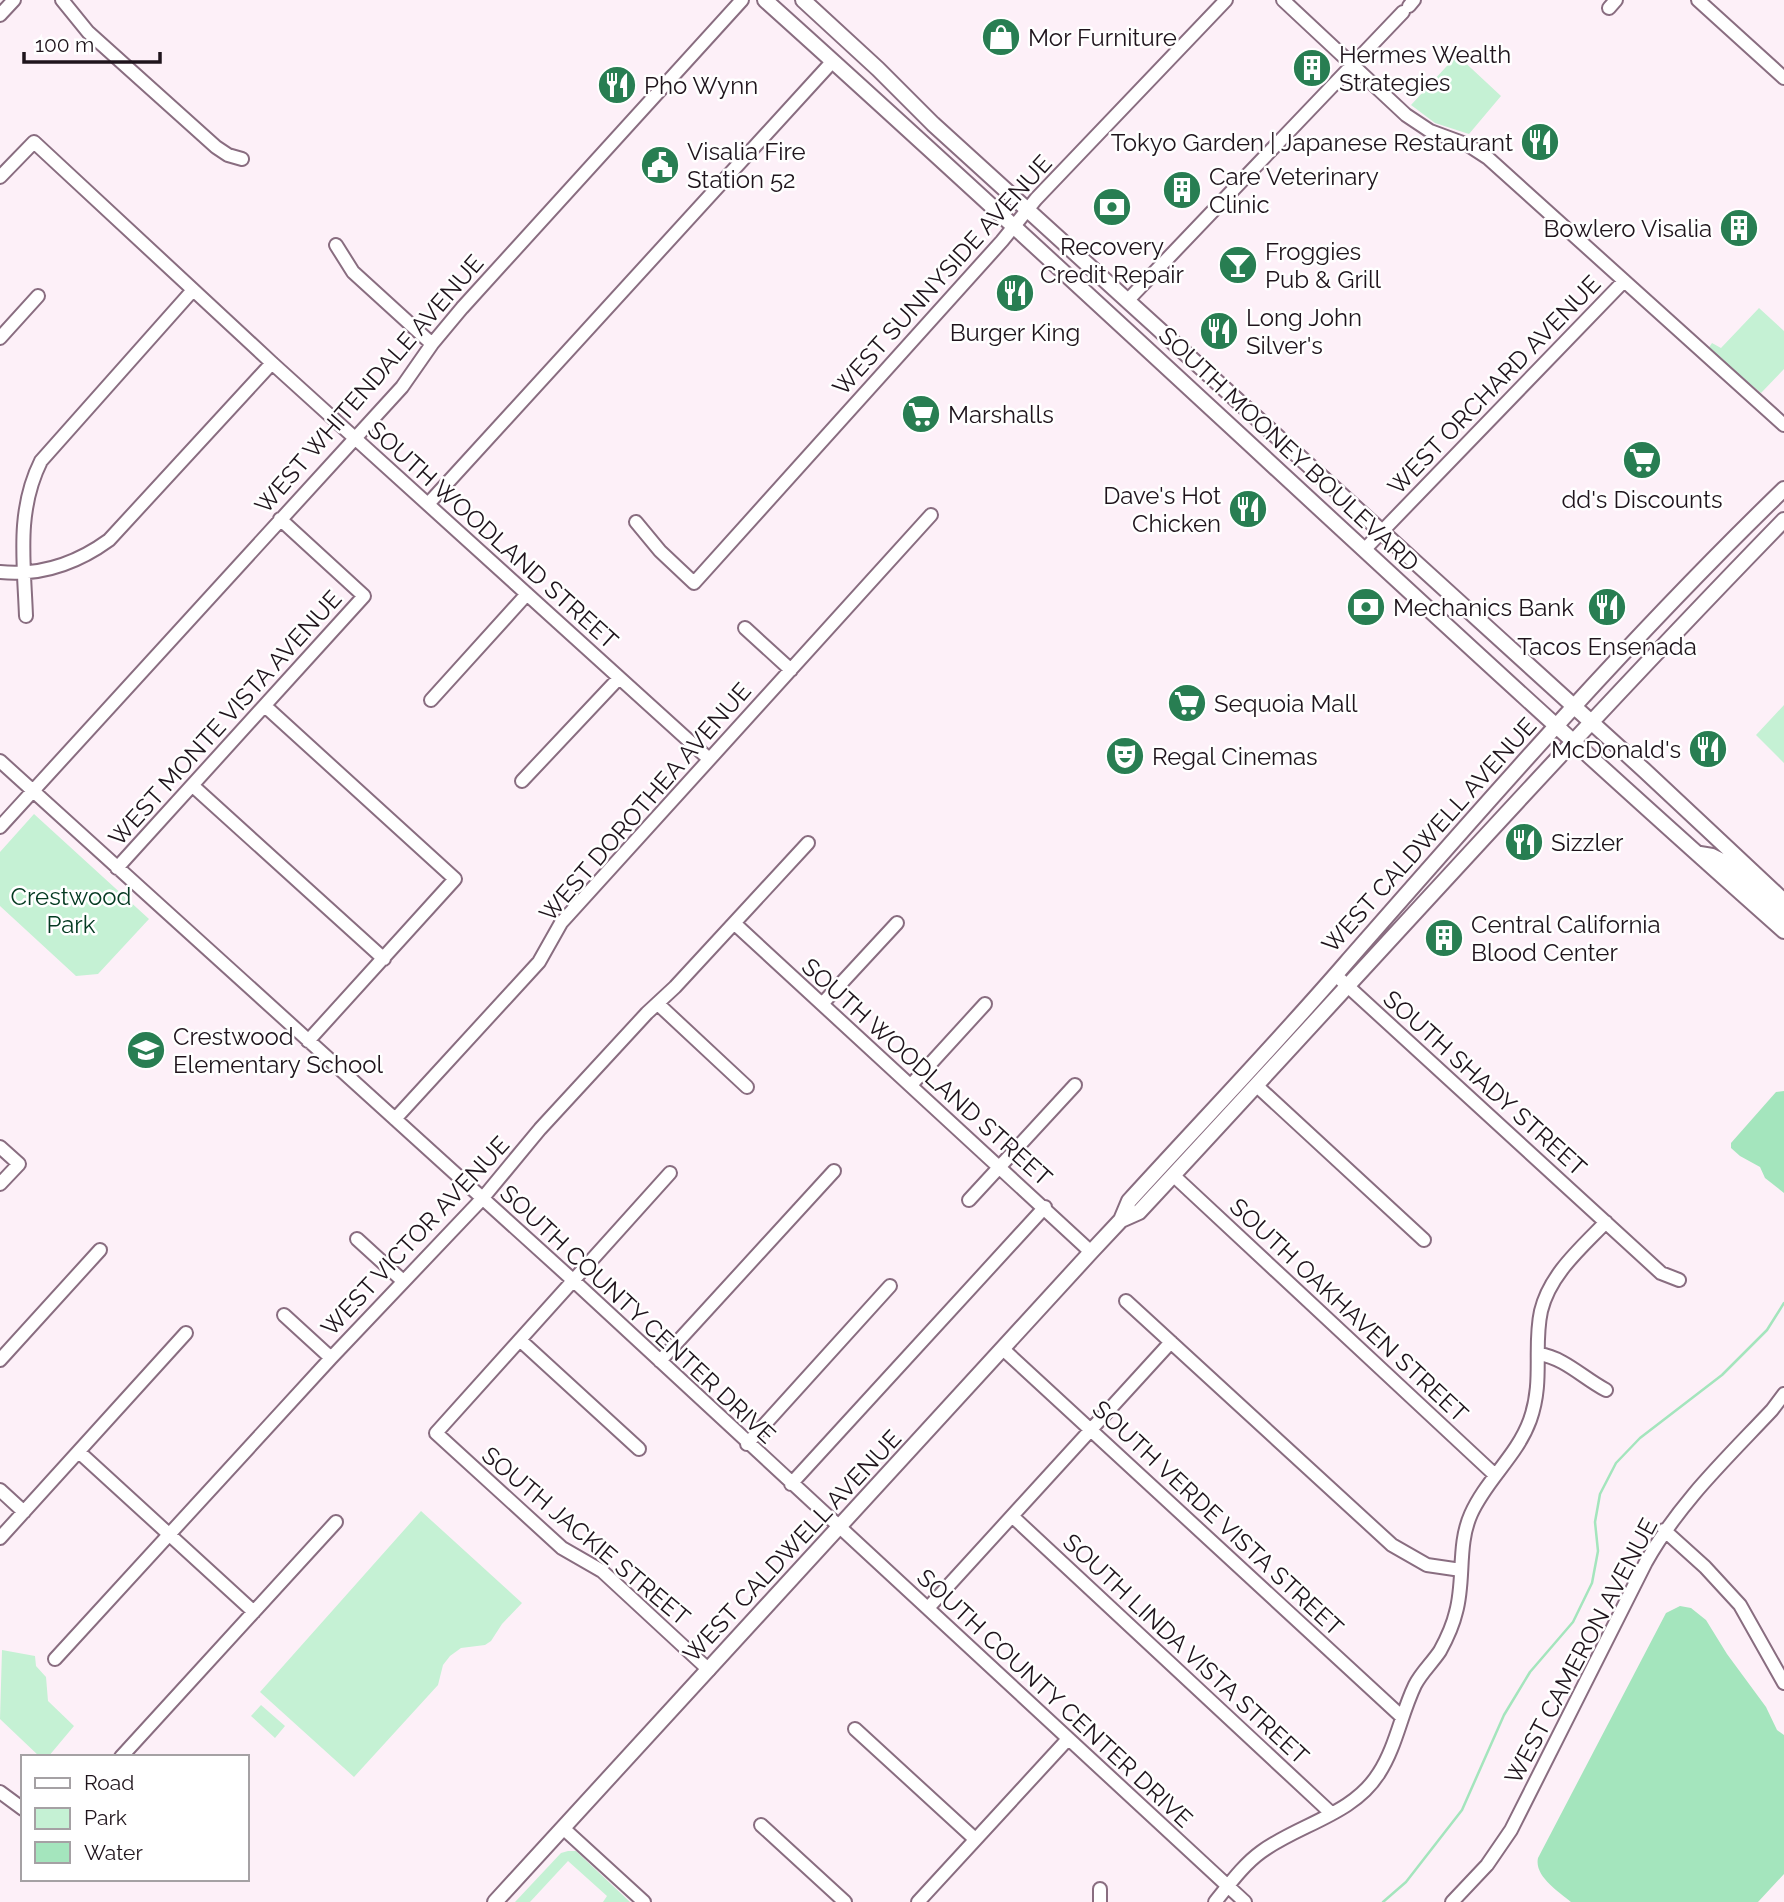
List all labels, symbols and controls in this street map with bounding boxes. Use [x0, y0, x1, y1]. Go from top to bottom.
shop icon: Mor Furniture [980, 16, 1022, 58]
scale bar [24, 21, 161, 65]
place label: Mor Furniture [1028, 23, 1177, 52]
text: 100 m [35, 32, 94, 57]
place label: Hermes Wealth Strategies [1339, 40, 1511, 97]
building icon: Hermes Wealth Strategies [1291, 47, 1333, 89]
restaurant icon: Pho Wynn [596, 64, 638, 106]
place label: Pho Wynn [644, 71, 758, 100]
restaurant icon: Tokyo Garden | Japanese Restaurant [1519, 121, 1561, 163]
place label: Tokyo Garden | Japanese Restaurant [1111, 128, 1513, 157]
place label: Visalia Fire Station 52 [687, 137, 806, 194]
public building icon: Visalia Fire Station 52 [639, 144, 681, 186]
street label: WEST SUNNYSIDE AVENUE [826, 149, 1058, 401]
place label: Care Veterinary Clinic [1209, 162, 1379, 219]
building icon: Care Veterinary Clinic [1161, 169, 1203, 211]
bank icon: Recovery Credit Repair [1091, 186, 1133, 228]
building icon: Bowlero Visalia [1718, 207, 1760, 249]
place label: Bowlero Visalia [1543, 214, 1712, 243]
place label: Recovery Credit Repair [1040, 232, 1184, 289]
place label: Froggies Pub & Grill [1265, 237, 1382, 294]
bar icon: Froggies Pub & Grill [1217, 244, 1259, 286]
street label: WEST WHITENDALE AVENUE [249, 249, 489, 519]
street label: WEST ORCHARD AVENUE [1382, 269, 1606, 501]
restaurant icon: Burger King [994, 272, 1036, 314]
place label: Long John Silver's [1246, 303, 1362, 360]
restaurant icon: Long John Silver's [1198, 310, 1240, 352]
place label: Burger King [950, 318, 1080, 347]
street label: SOUTH MOONEY BOULEVARD [1153, 321, 1425, 577]
supermarket icon: Marshalls [900, 393, 942, 435]
place label: Marshalls [948, 400, 1054, 429]
street label: SOUTH WOODLAND STREET [362, 415, 624, 655]
supermarket icon: dd's Discounts [1621, 439, 1663, 481]
place label: Dave's Hot Chicken [1103, 481, 1221, 538]
place label: dd's Discounts [1561, 485, 1723, 514]
restaurant icon: Dave's Hot Chicken [1227, 488, 1269, 530]
street label: WEST MONTE VISTA AVENUE [102, 584, 348, 852]
bank icon: Mechanics Bank [1345, 586, 1387, 628]
restaurant icon: Tacos Ensenada [1586, 586, 1628, 628]
place label: Mechanics Bank [1393, 593, 1574, 622]
place label: Tacos Ensenada [1517, 632, 1697, 661]
street label: WEST DOROTHEA AVENUE [533, 677, 757, 927]
supermarket icon: Sequoia Mall [1166, 682, 1208, 724]
place label: Sequoia Mall [1214, 689, 1358, 718]
street label: WEST CALDWELL AVENUE [1316, 711, 1542, 959]
restaurant icon: McDonald's [1687, 728, 1729, 770]
theatre icon: Regal Cinemas [1104, 735, 1146, 777]
place label: McDonald's [1551, 735, 1681, 764]
place label: Regal Cinemas [1152, 742, 1318, 771]
restaurant icon: Sizzler [1503, 821, 1545, 863]
place label: Sizzler [1551, 828, 1624, 857]
park label: Crestwood Park [11, 882, 131, 939]
place label: Central California Blood Center [1471, 910, 1661, 967]
building icon: Central California Blood Center [1423, 917, 1465, 959]
street label: SOUTH WOODLAND STREET [796, 952, 1058, 1192]
street label: SOUTH SHADY STREET [1377, 984, 1593, 1182]
place label: Crestwood Elementary School [173, 1022, 384, 1079]
school or university icon: Crestwood Elementary School [125, 1029, 167, 1071]
street label: WEST VICTOR AVENUE [315, 1130, 515, 1342]
street label: SOUTH COUNTY CENTER DRIVE [494, 1179, 782, 1449]
street label: SOUTH OAKHAVEN STREET [1224, 1192, 1474, 1428]
street label: SOUTH VERDE VISTA STREET [1087, 1394, 1350, 1642]
street label: WEST CALDWELL AVENUE [677, 1424, 907, 1668]
street label: SOUTH JACKIE STREET [476, 1440, 696, 1632]
street label: WEST CAMERON AVENUE [1499, 1513, 1663, 1789]
street label: SOUTH LINDA VISTA STREET [1057, 1528, 1315, 1771]
street label: SOUTH COUNTY CENTER DRIVE [911, 1563, 1199, 1833]
legend [21, 1755, 248, 1881]
text: Road [84, 1770, 134, 1795]
text: Park [84, 1805, 127, 1830]
text: Water [84, 1840, 143, 1865]

